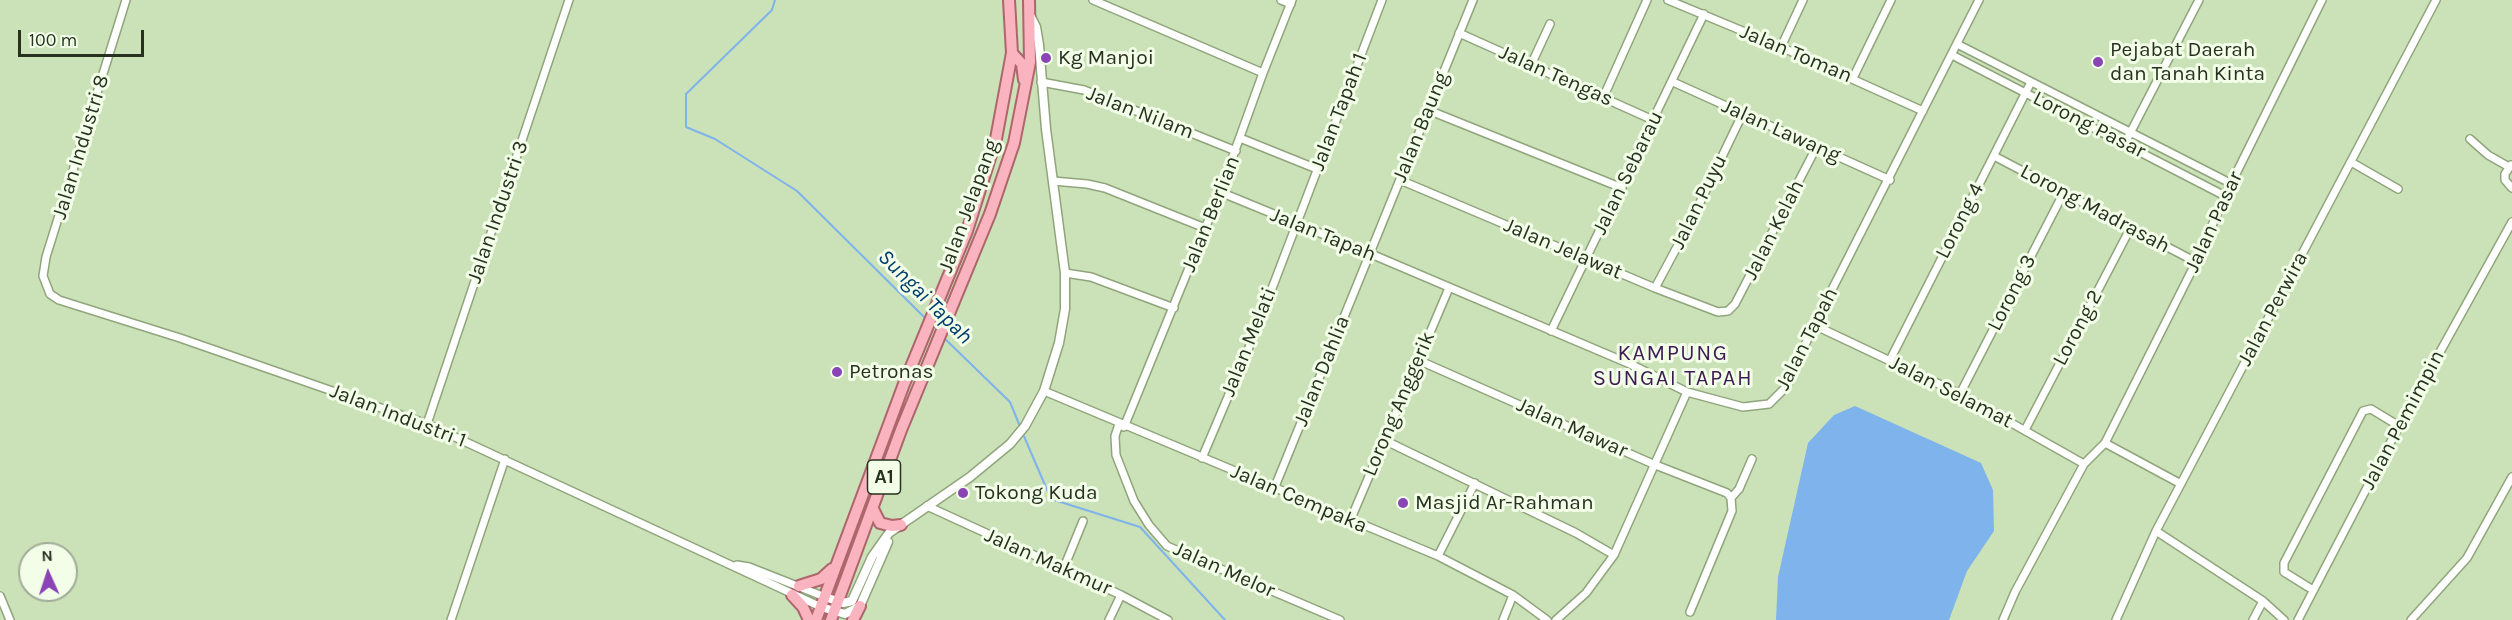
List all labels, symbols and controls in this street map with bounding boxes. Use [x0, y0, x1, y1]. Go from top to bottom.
scale bar [21, 18, 147, 56]
street label: Jalan Toman [1736, 19, 1856, 89]
text: 100 m [29, 29, 77, 51]
place label: Pejabat Daerah dan Tanah Kinta [2110, 37, 2265, 87]
street label: Jalan Tengas [1495, 40, 1617, 112]
place label: Kg Manjoi [1058, 45, 1154, 71]
street label: Jalan Tapah 1 [1305, 50, 1373, 174]
marker: Kg Manjoi [1039, 51, 1053, 65]
marker: Pejabat Daerah dan Tanah Kinta [2091, 55, 2105, 69]
street label: Jalan Baung [1387, 68, 1455, 186]
street label: Jalan Industri 8 [47, 72, 115, 222]
street label: Jalan Nilam [1083, 81, 1197, 145]
street label: Lorong Pasar [2028, 86, 2150, 164]
street label: Jalan Lawang [1717, 93, 1845, 169]
street label: Jalan Sebarau [1587, 107, 1669, 239]
street label: Jalan Jelapang [933, 136, 1005, 276]
street label: Jalan Industri 3 [462, 137, 534, 287]
street label: Jalan Puyu [1665, 151, 1733, 253]
street label: Jalan Berlian [1176, 152, 1246, 276]
street label: Lorong Madrasah [2016, 159, 2174, 259]
street label: Jalan Pasar [2180, 168, 2248, 276]
street label: Jalan Kelah [1738, 176, 1810, 284]
street label: Lorong 4 [1930, 179, 1990, 263]
street label: Jalan Tapah [1266, 202, 1380, 268]
street label: Jalan Jelawat [1500, 213, 1626, 285]
water label: Sungai Tapah [872, 244, 978, 350]
street label: Jalan Perwira [2232, 248, 2314, 370]
street label: Lorong 3 [1982, 251, 2042, 335]
street label: Jalan Tapah [1770, 283, 1844, 395]
street label: Jalan Melati [1216, 284, 1282, 400]
street label: Lorong 2 [2048, 286, 2108, 370]
street label: Jalan Dahlia [1288, 312, 1356, 430]
street label: Lorong Anggerik [1357, 328, 1441, 480]
district label: KAMPUNG SUNGAI TAPAH [1593, 341, 1753, 392]
street label: Jalan Pemimpin [2356, 346, 2450, 494]
street label: Jalan Selamat [1885, 350, 2017, 434]
place label: Petronas [849, 359, 934, 385]
marker: Petronas [830, 365, 844, 379]
street label: Jalan Industri 1 [326, 379, 470, 453]
street label: Jalan Mawar [1513, 392, 1631, 464]
street label: Jalan Cempaka [1227, 459, 1371, 539]
road number: A1 [868, 460, 900, 494]
place label: Tokong Kuda [975, 480, 1098, 506]
marker: Tokong Kuda [956, 486, 970, 500]
place label: Masjid Ar-Rahman [1415, 490, 1594, 516]
marker: Masjid Ar-Rahman [1396, 496, 1410, 510]
street label: Jalan Makmur [981, 523, 1115, 601]
street label: Jalan Melor [1169, 536, 1279, 604]
north arrow [18, 542, 78, 602]
text: N [41, 546, 53, 565]

